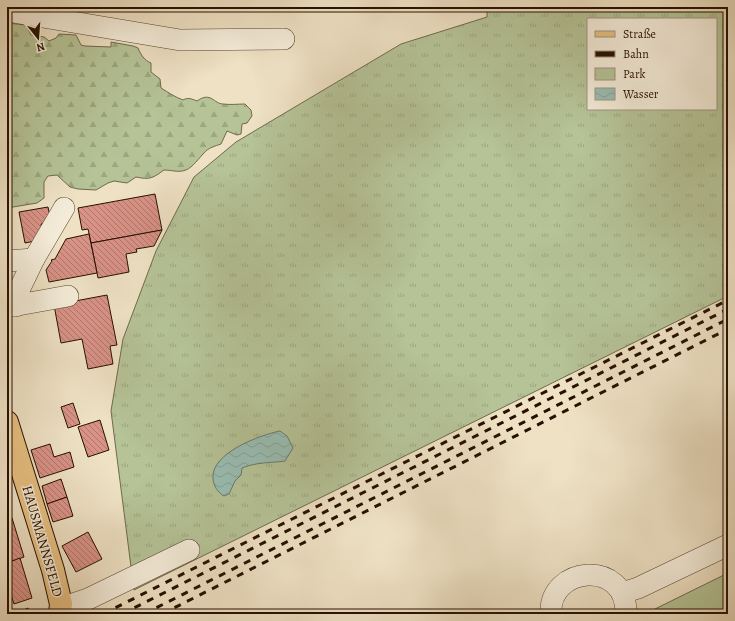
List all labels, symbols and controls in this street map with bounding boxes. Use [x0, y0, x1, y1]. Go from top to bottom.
north arrow [18, 18, 58, 58]
legend [587, 18, 717, 110]
text: Straße [623, 26, 656, 42]
text: N [35, 39, 47, 55]
text: Bahn [623, 46, 649, 62]
text: Park [623, 66, 646, 82]
text: Wasser [622, 86, 659, 102]
street label: HAUSMANNSFELD [18, 483, 68, 599]

